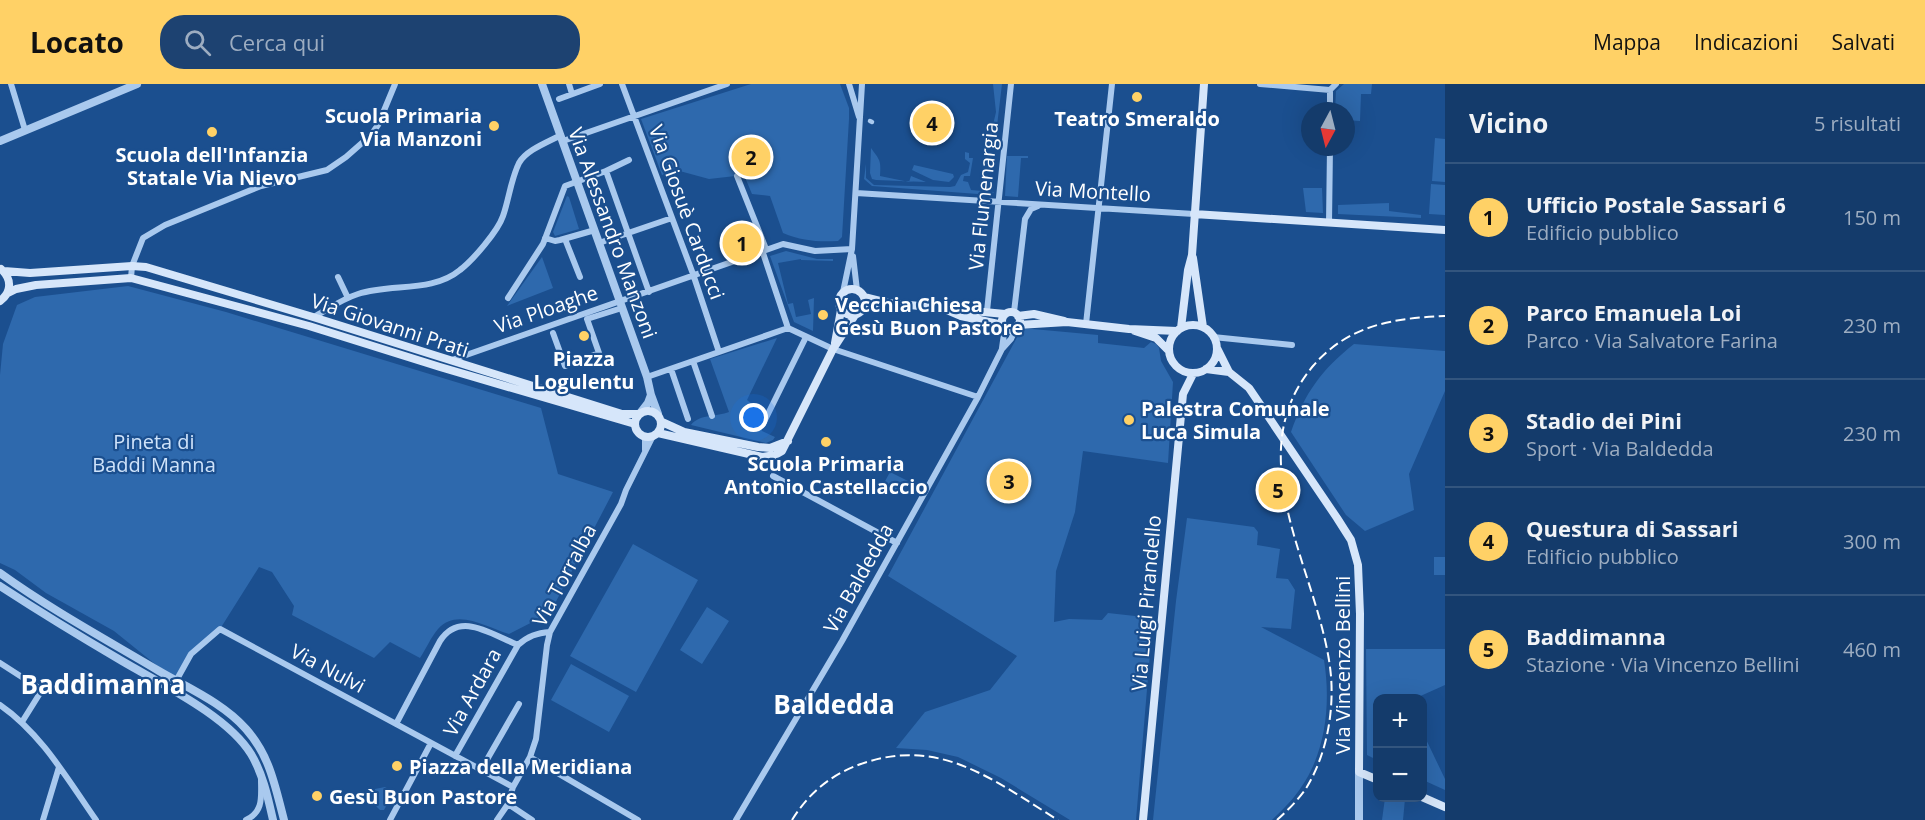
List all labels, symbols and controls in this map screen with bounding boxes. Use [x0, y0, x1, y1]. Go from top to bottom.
search box [160, 15, 580, 69]
text: Locato [30, 23, 124, 61]
icon: search [181, 26, 214, 59]
text: Cerca qui [229, 27, 325, 57]
text: Mappa [1593, 28, 1661, 56]
text: Indicazioni [1694, 28, 1799, 56]
text: Salvati [1832, 28, 1895, 56]
marker: Teatro Smeraldo [1130, 90, 1144, 104]
pin: 4 [912, 100, 952, 146]
place label: Scuola Primaria Via Manzoni [325, 102, 482, 152]
north arrow [1301, 102, 1355, 156]
place label: Teatro Smeraldo [1054, 105, 1220, 132]
text: Vicino [1469, 105, 1548, 141]
text: 5 risultati [1814, 110, 1901, 137]
marker: Scuola Primaria Via Manzoni [487, 119, 501, 133]
street label: Via Flumenargia [962, 120, 1004, 272]
street label: Via Giosuè Carducci [643, 121, 731, 303]
street label: Via Alessandro Manzoni [562, 124, 664, 342]
marker: Scuola dell'Infanzia Statale Via Nievo [205, 125, 219, 139]
pin: 2 [732, 134, 771, 180]
place label: Scuola dell'Infanzia Statale Via Nievo [116, 141, 308, 191]
street label: Via Montello [1034, 174, 1152, 208]
text: Ufficio Postale Sassari 6 [1526, 189, 1786, 219]
text: 1 [1483, 204, 1494, 231]
text: 150 m [1843, 204, 1901, 231]
text: Edificio pubblico [1526, 219, 1679, 246]
pin: 1 [722, 220, 762, 266]
street label: Via Ploaghe [491, 279, 601, 339]
street label: Via Giovanni Prati [308, 287, 472, 363]
place label: Vecchia Chiesa Gesù Buon Pastore [835, 291, 1023, 341]
text: Parco Emanuela Loi [1526, 297, 1741, 327]
marker: Vecchia Chiesa Gesù Buon Pastore [816, 308, 830, 322]
text: 2 [1483, 312, 1494, 339]
text: 230 m [1843, 312, 1901, 339]
text: Parco · Via Salvatore Farina [1526, 327, 1778, 354]
marker: Piazza Logulentu [577, 329, 591, 343]
place label: Piazza Logulentu [533, 345, 635, 395]
place label: Palestra Comunale Luca Simula [1141, 395, 1330, 445]
your location [739, 403, 768, 432]
text: Stadio dei Pini [1526, 405, 1682, 435]
marker: Palestra Comunale Luca Simula [1122, 413, 1136, 427]
text: 3 [1483, 420, 1494, 447]
text: 230 m [1843, 420, 1901, 447]
park label: Pineta di Baddi Manna [92, 428, 216, 478]
marker: Scuola Primaria Antonio Castellaccio [819, 435, 833, 449]
text: Sport · Via Baldedda [1526, 435, 1714, 462]
place label: Scuola Primaria Antonio Castellaccio [724, 450, 928, 500]
pin: 3 [990, 458, 1028, 504]
pin: 5 [1258, 468, 1298, 512]
text: Questura di Sassari [1526, 513, 1739, 543]
street label: Via Luigi Pirandello [1125, 514, 1167, 692]
street label: Via Baldedda [817, 518, 899, 638]
street label: Via Torralba [526, 519, 602, 631]
text: 4 [1483, 528, 1494, 555]
text: 300 m [1843, 528, 1901, 555]
text: Edificio pubblico [1526, 543, 1679, 570]
street label: Via Vincenzo Bellini [1329, 576, 1356, 754]
text: Baddimanna [1526, 621, 1666, 651]
text: 5 [1483, 636, 1494, 663]
text: 460 m [1843, 636, 1901, 663]
street label: Via Nulvi [286, 637, 370, 699]
street label: Via Ardara [437, 643, 507, 741]
text: Stazione · Via Vincenzo Bellini [1526, 651, 1800, 678]
district label: Baddimanna [20, 666, 186, 702]
district label: Baldedda [773, 686, 895, 722]
map controls [1373, 694, 1427, 802]
button: + [1373, 694, 1427, 748]
button: − [1373, 748, 1427, 802]
place label: Piazza della Meridiana [409, 753, 632, 780]
marker: Piazza della Meridiana [390, 759, 404, 773]
place label: Gesù Buon Pastore [329, 783, 517, 810]
marker: Gesù Buon Pastore [310, 789, 324, 803]

